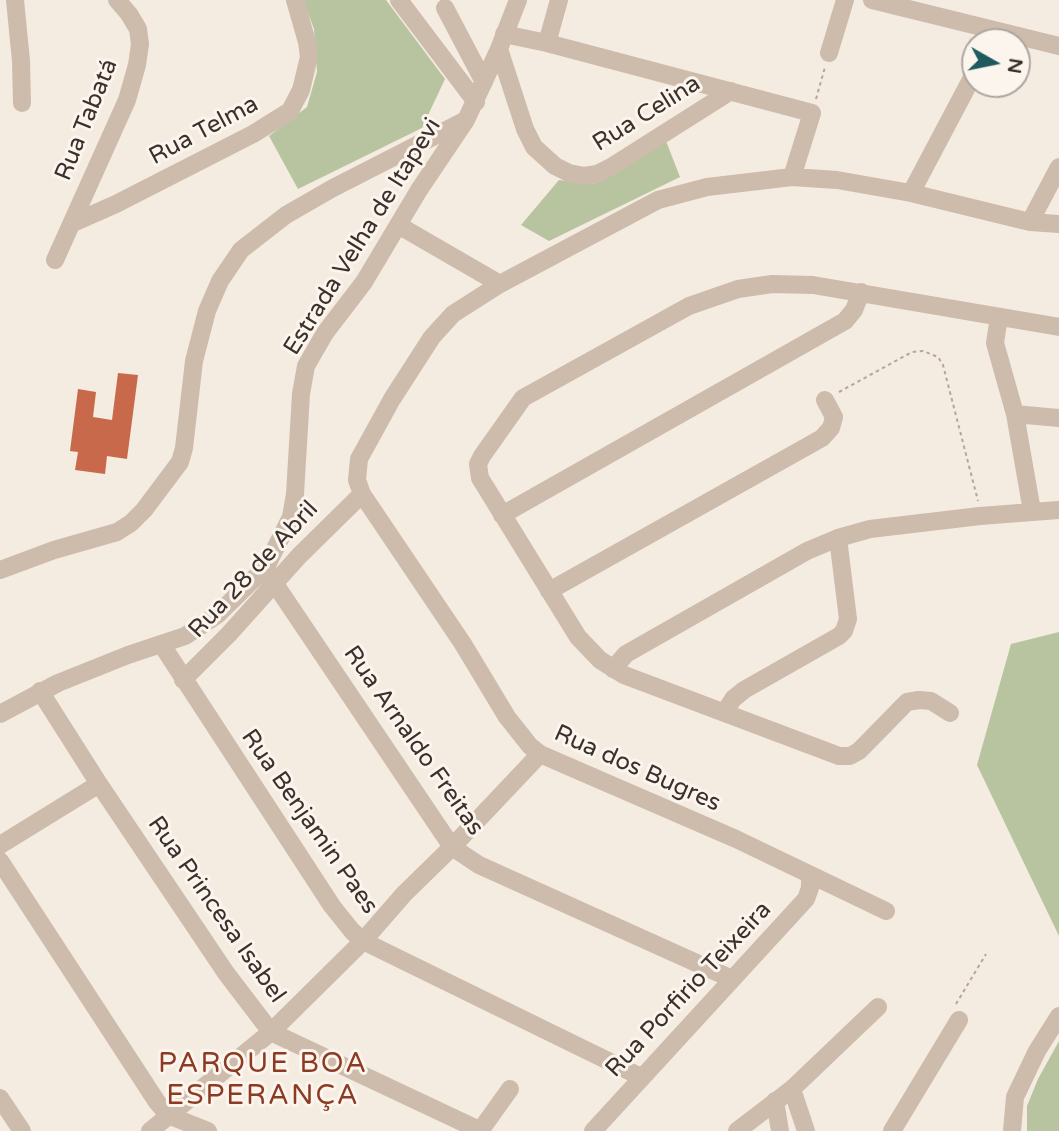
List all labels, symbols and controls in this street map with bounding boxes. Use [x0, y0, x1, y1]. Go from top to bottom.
north arrow [961, 28, 1031, 98]
street label: Rua Tabatá [50, 55, 124, 185]
text: N [1003, 57, 1027, 75]
street label: Rua Celina [588, 70, 706, 158]
street label: Rua Telma [144, 90, 264, 172]
street label: Estrada Velha de Itapevi [278, 113, 448, 361]
street label: Rua 28 de Abril [183, 496, 325, 644]
street label: Rua Arnaldo Freitas [337, 641, 489, 841]
street label: Rua dos Bugres [549, 719, 725, 819]
street label: Rua Benjamin Paes [234, 724, 384, 920]
street label: Rua Princesa Isabel [141, 811, 291, 1009]
street label: Rua Porfirio Teixeira [600, 896, 778, 1084]
district label: PARQUE BOA ESPERANÇA [159, 1048, 367, 1114]

